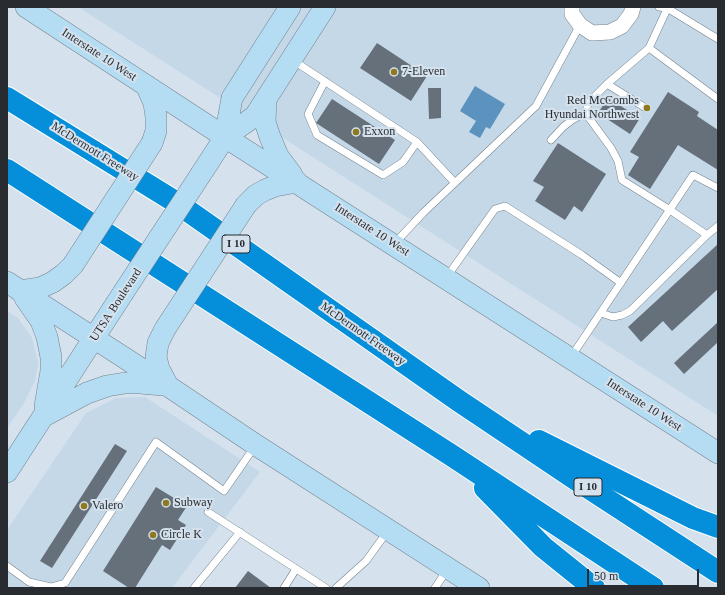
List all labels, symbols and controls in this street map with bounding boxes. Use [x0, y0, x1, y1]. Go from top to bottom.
street label: Interstate 10 West [59, 25, 139, 85]
place label: 7-Eleven [402, 65, 445, 79]
marker: 7-Eleven [389, 67, 399, 77]
place label: Red McCombs Hyundai Northwest [545, 94, 639, 122]
marker: Red McCombs Hyundai Northwest [642, 103, 652, 113]
street label: McDermott Freeway [49, 119, 141, 185]
place label: Exxon [364, 125, 395, 139]
marker: Exxon [351, 127, 361, 137]
street label: Interstate 10 West [332, 200, 412, 260]
road number: I 10 [222, 235, 250, 253]
street label: UTSA Boulevard [87, 266, 145, 344]
street label: McDermott Freeway [318, 299, 408, 369]
street label: Interstate 10 West [604, 375, 684, 435]
road number: I 10 [574, 478, 602, 496]
place label: Subway [174, 496, 213, 510]
marker: Subway [161, 498, 171, 508]
place label: Valero [92, 499, 123, 513]
marker: Valero [79, 501, 89, 511]
place label: Circle K [161, 528, 202, 542]
marker: Circle K [148, 530, 158, 540]
scale bar [589, 561, 701, 587]
text: 50 m [594, 569, 618, 583]

